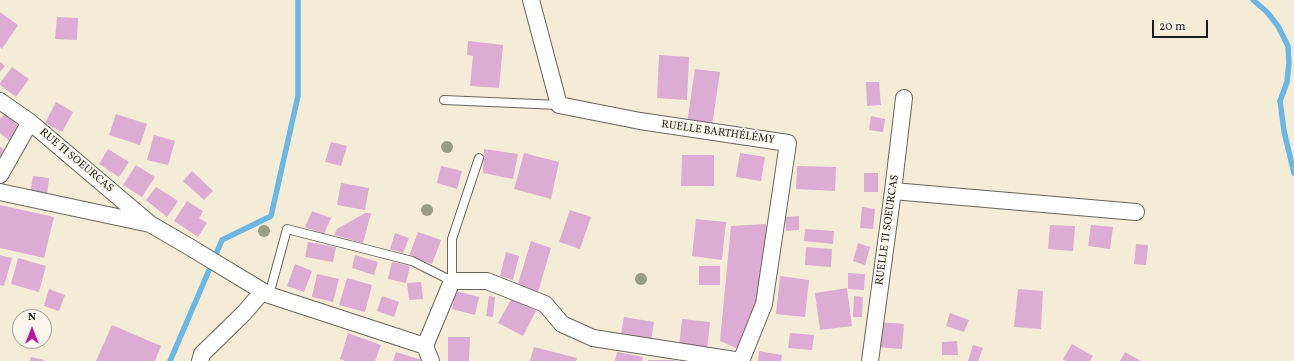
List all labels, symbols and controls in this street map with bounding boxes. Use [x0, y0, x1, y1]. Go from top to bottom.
scale bar [1154, 12, 1210, 38]
text: 20 m [1159, 19, 1186, 35]
street label: RUELLE BARTHÉLÉMY [660, 119, 776, 147]
street label: RUE TI SOEURCAS [36, 126, 116, 196]
street label: RUELLE TI SOEURCAS [874, 174, 902, 286]
north arrow [12, 309, 52, 349]
text: N [28, 310, 36, 325]

